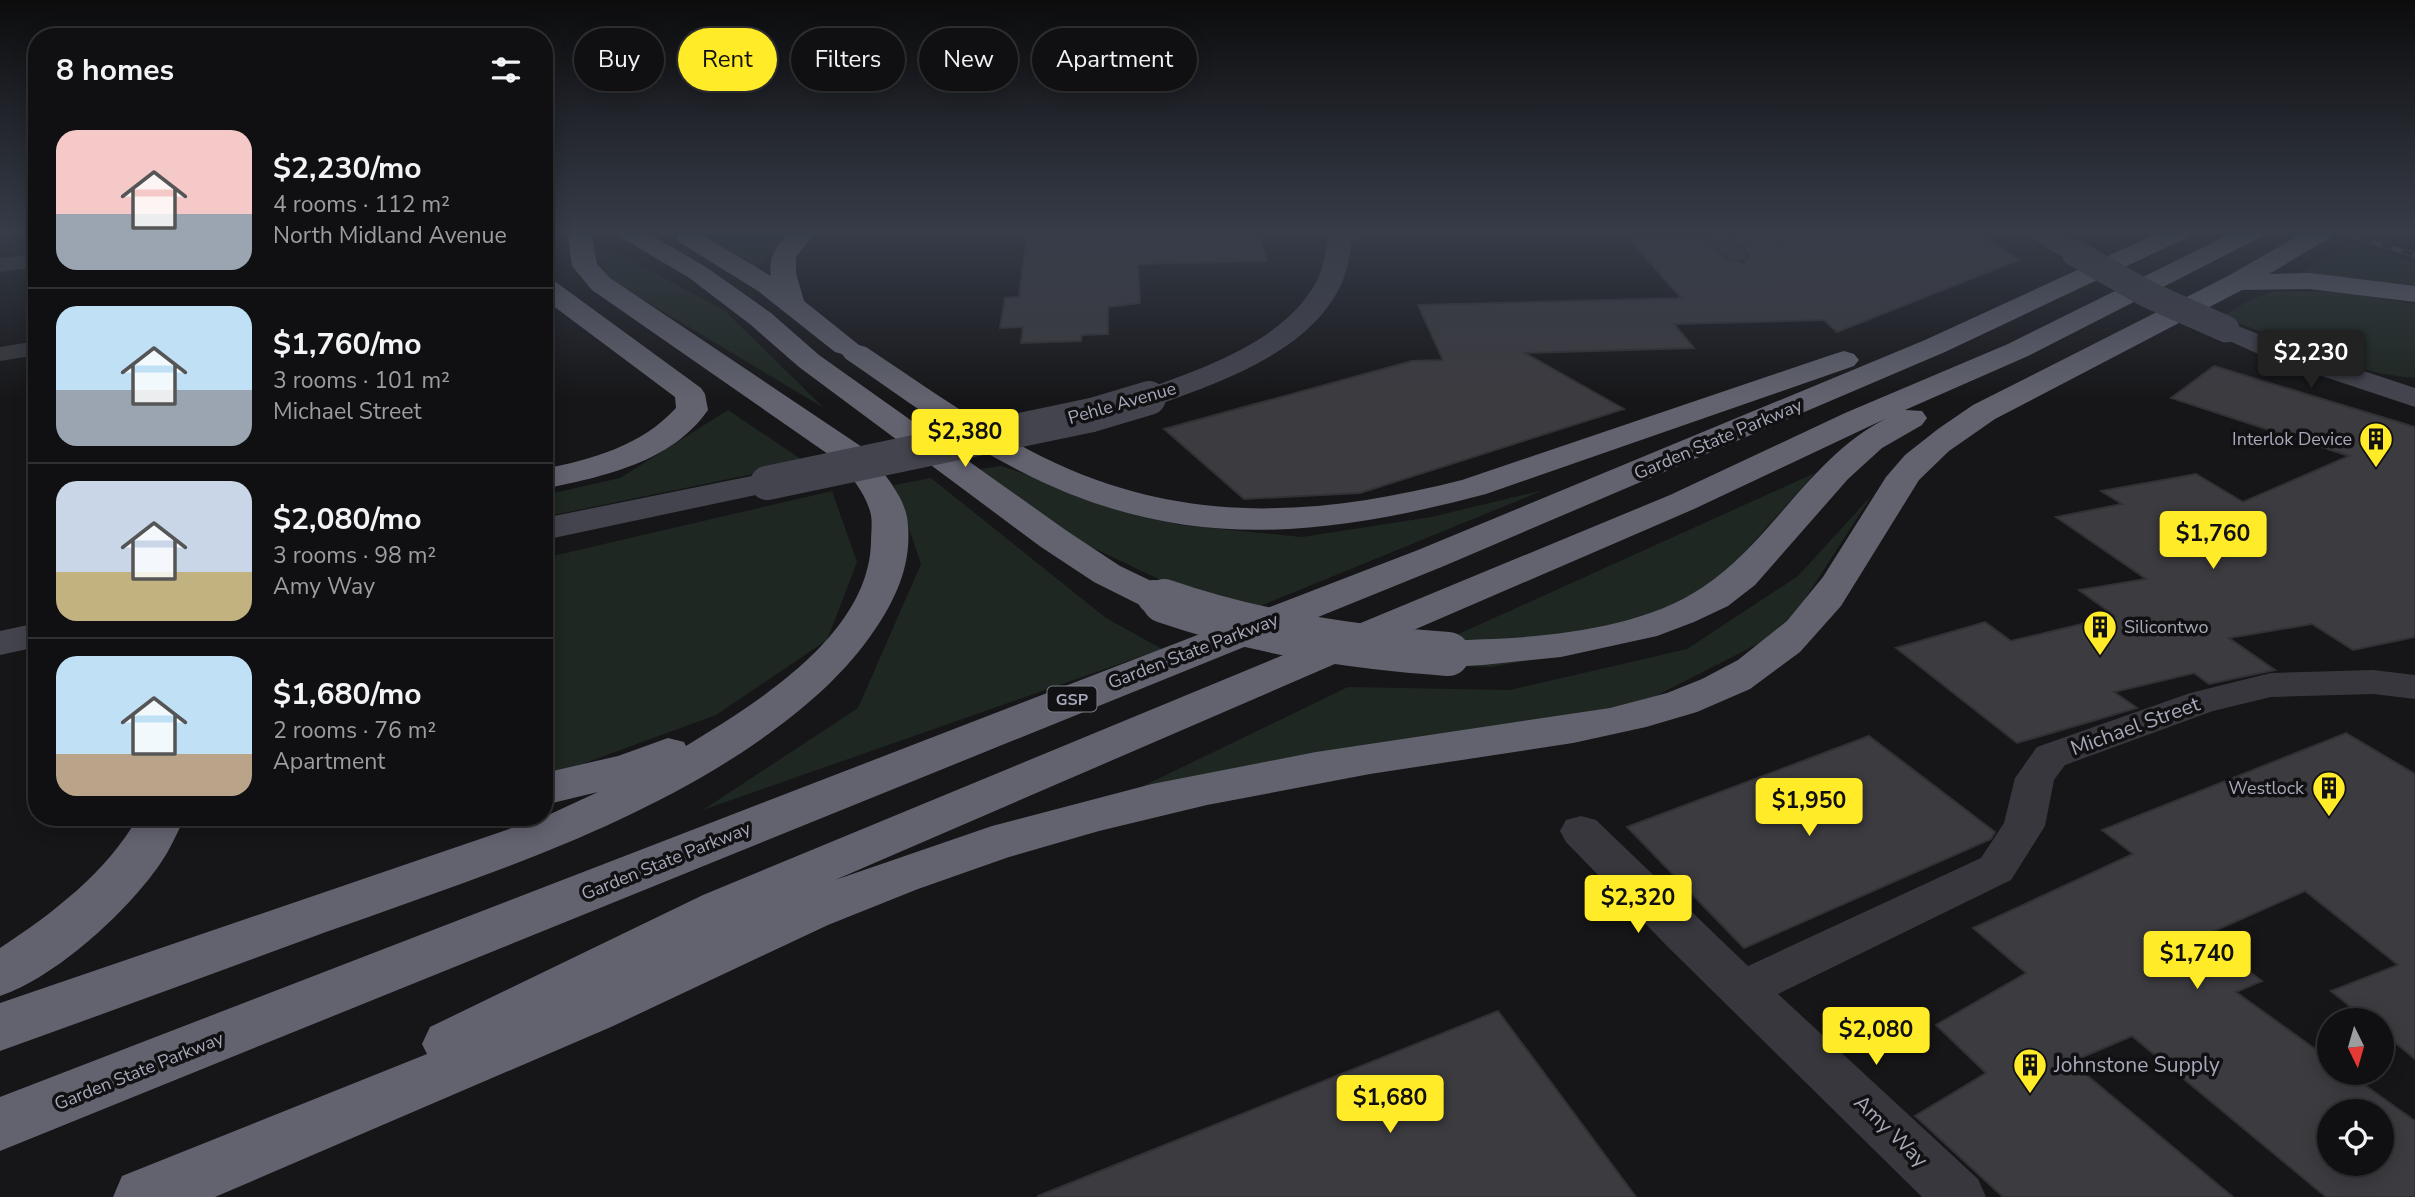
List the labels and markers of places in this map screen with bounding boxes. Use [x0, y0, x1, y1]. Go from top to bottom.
pin: $2,230 [2254, 330, 2368, 390]
pin: $2,380 [908, 410, 1022, 469]
building icon: Interlok Device [2357, 420, 2395, 469]
place label: Interlok Device [2232, 427, 2352, 451]
pin: $1,760 [2156, 512, 2270, 571]
building icon: Silicontwo [2081, 608, 2119, 657]
place label: Silicontwo [2124, 615, 2209, 639]
building icon: Westlock [2310, 769, 2348, 818]
place label: Westlock [2228, 776, 2305, 800]
pin: $1,950 [1752, 778, 1866, 838]
pin: $2,320 [1581, 876, 1695, 935]
pin: $1,740 [2140, 932, 2254, 991]
pin: $2,080 [1819, 1007, 1933, 1067]
building icon: Johnstone Supply [2011, 1046, 2049, 1095]
place label: Johnstone Supply [2053, 1051, 2220, 1079]
pin: $1,680 [1333, 1076, 1447, 1135]

